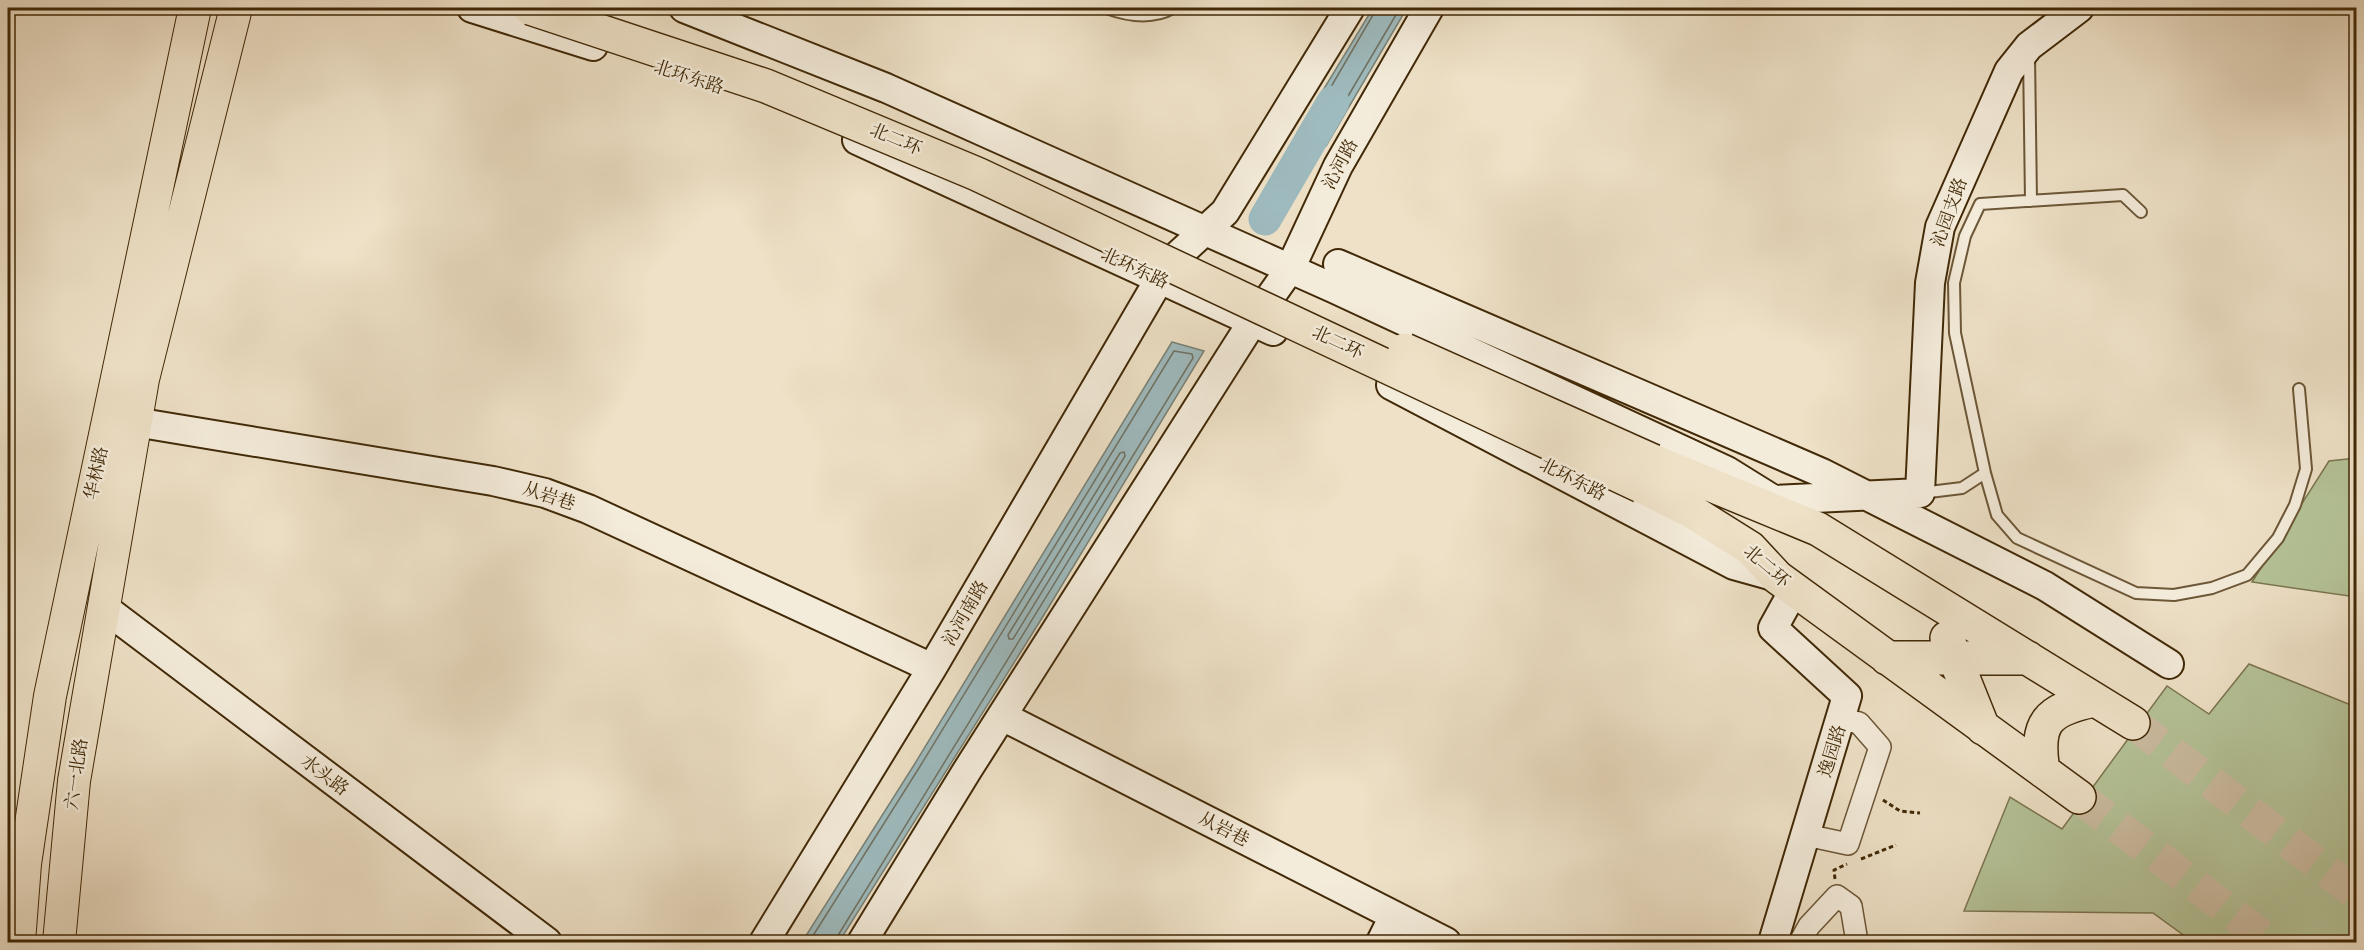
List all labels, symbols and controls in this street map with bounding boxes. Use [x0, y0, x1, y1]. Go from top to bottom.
street label: 北环东路 [651, 55, 727, 100]
street label: 北二环 [866, 118, 925, 161]
street label: 沁河路 [1318, 135, 1363, 193]
street label: 沁园支路 [1926, 174, 1973, 250]
street label: 北环东路 [1097, 243, 1172, 294]
street label: 北二环 [1308, 321, 1367, 364]
street label: 华林路 [80, 444, 113, 502]
street label: 北环东路 [1535, 453, 1610, 506]
street label: 从岩巷 [520, 477, 578, 516]
street label: 北二环 [1739, 540, 1795, 593]
street label: 沁河南路 [937, 576, 993, 650]
street label: 逸园路 [1814, 722, 1851, 780]
street label: 六一北路 [60, 737, 93, 811]
street label: 水头路 [296, 750, 353, 801]
street label: 从岩巷 [1194, 807, 1253, 852]

